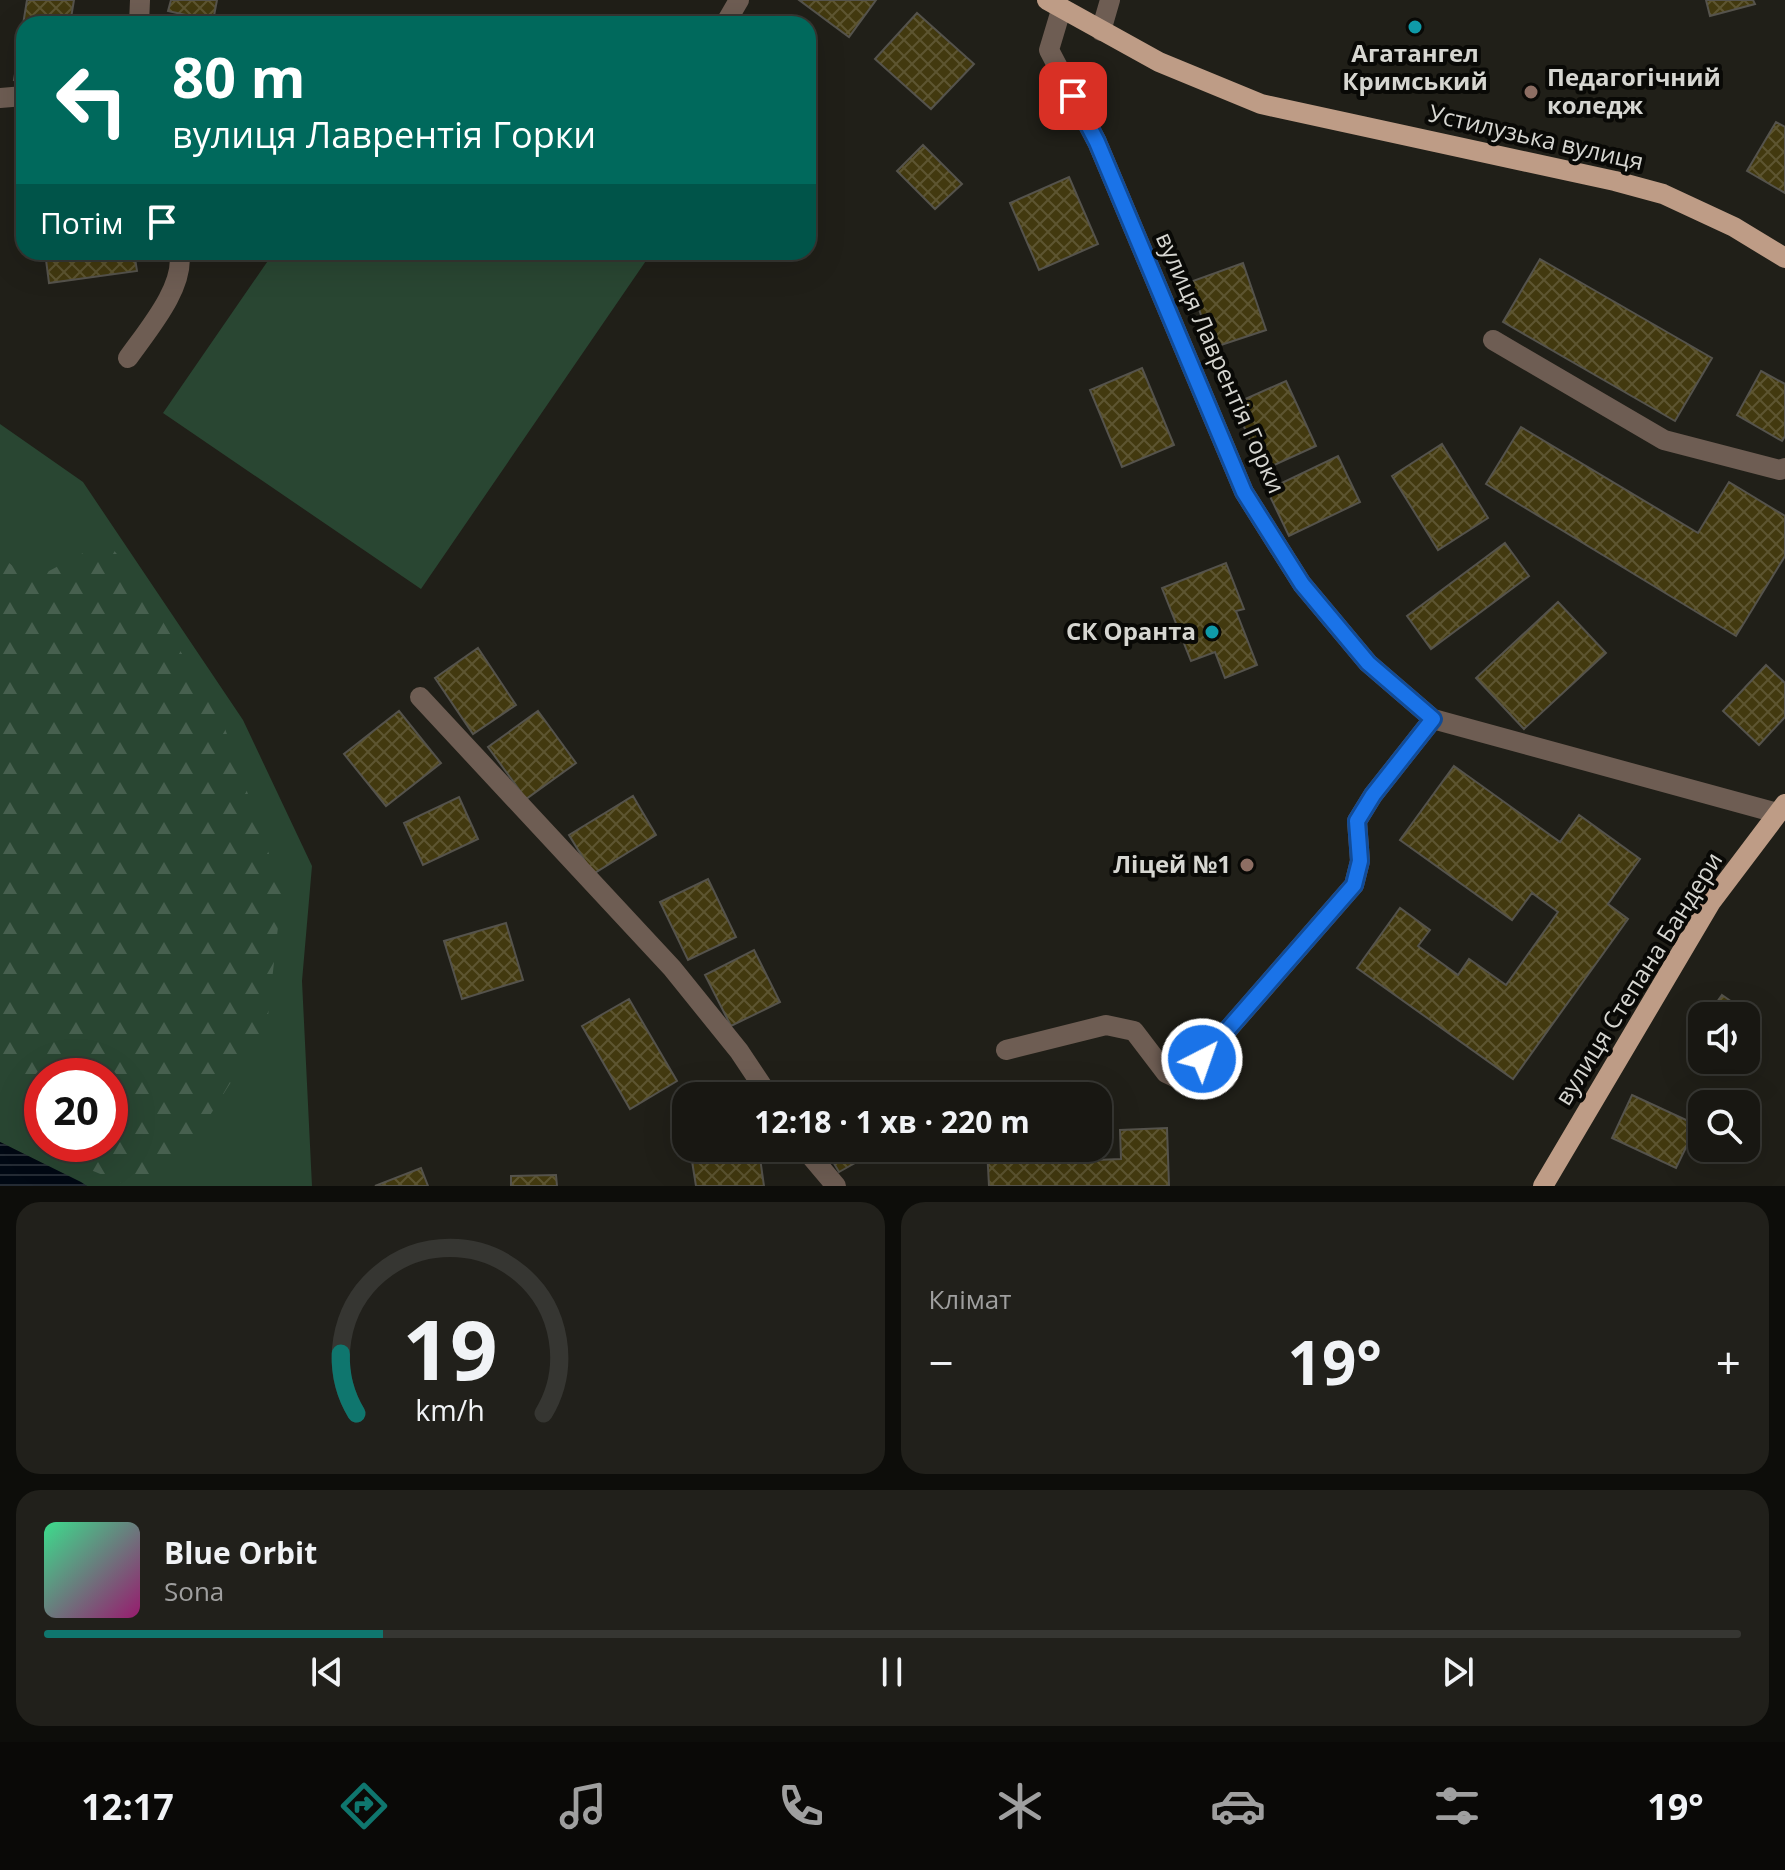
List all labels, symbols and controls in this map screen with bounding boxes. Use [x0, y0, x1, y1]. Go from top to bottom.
marker: Агатангел Кримський [1406, 18, 1424, 36]
place label: Агатангел Кримський [1342, 36, 1488, 97]
text: 80 m [172, 38, 306, 114]
icon: left [40, 48, 144, 152]
place label: Педагогічний коледж [1547, 60, 1721, 121]
pin [1039, 62, 1107, 130]
icon: arrive [1051, 74, 1095, 118]
marker: Педагогічний коледж [1522, 83, 1540, 101]
street label: Устилузька вулиця [1426, 96, 1647, 177]
text: вулиця Лаврентія Горки [172, 110, 596, 159]
icon: arrive [140, 200, 184, 244]
text: Потім [40, 202, 124, 243]
street label: вулиця Лаврентія Горки [1149, 226, 1294, 498]
place label: СК Оранта [1066, 614, 1196, 647]
marker: СК Оранта [1203, 623, 1221, 641]
street label: вулиця Степана Бандери [1546, 845, 1729, 1111]
place label: Ліцей №1 [1113, 847, 1231, 880]
marker: Ліцей №1 [1238, 856, 1256, 874]
map controls [1688, 1002, 1760, 1162]
button: sound [1688, 1002, 1760, 1074]
position arrow [1160, 1017, 1244, 1101]
speed limit sign: 20 [24, 1058, 128, 1162]
button: search [1688, 1090, 1760, 1162]
text: 12:18 · 1 хв · 220 m [754, 1101, 1030, 1142]
text: Клімат [929, 1281, 1012, 1317]
text: 19 [403, 1291, 498, 1404]
text: 19° [1288, 1321, 1382, 1403]
text: − [929, 1332, 954, 1392]
text: + [1716, 1332, 1741, 1392]
text: km/h [416, 1390, 485, 1429]
text: Blue Orbit [164, 1532, 317, 1573]
text: Sona [164, 1573, 224, 1609]
icon: previous [305, 1650, 349, 1694]
icon: pause [870, 1650, 914, 1694]
icon: next [1436, 1650, 1480, 1694]
icon: directions [336, 1778, 392, 1834]
icon: music [555, 1778, 611, 1834]
icon: phone [773, 1778, 829, 1834]
icon: climate [992, 1778, 1048, 1834]
icon: car [1210, 1778, 1266, 1834]
icon: filters [1429, 1778, 1485, 1834]
text: 12:17 [81, 1782, 174, 1831]
text: 19° [1647, 1782, 1704, 1831]

